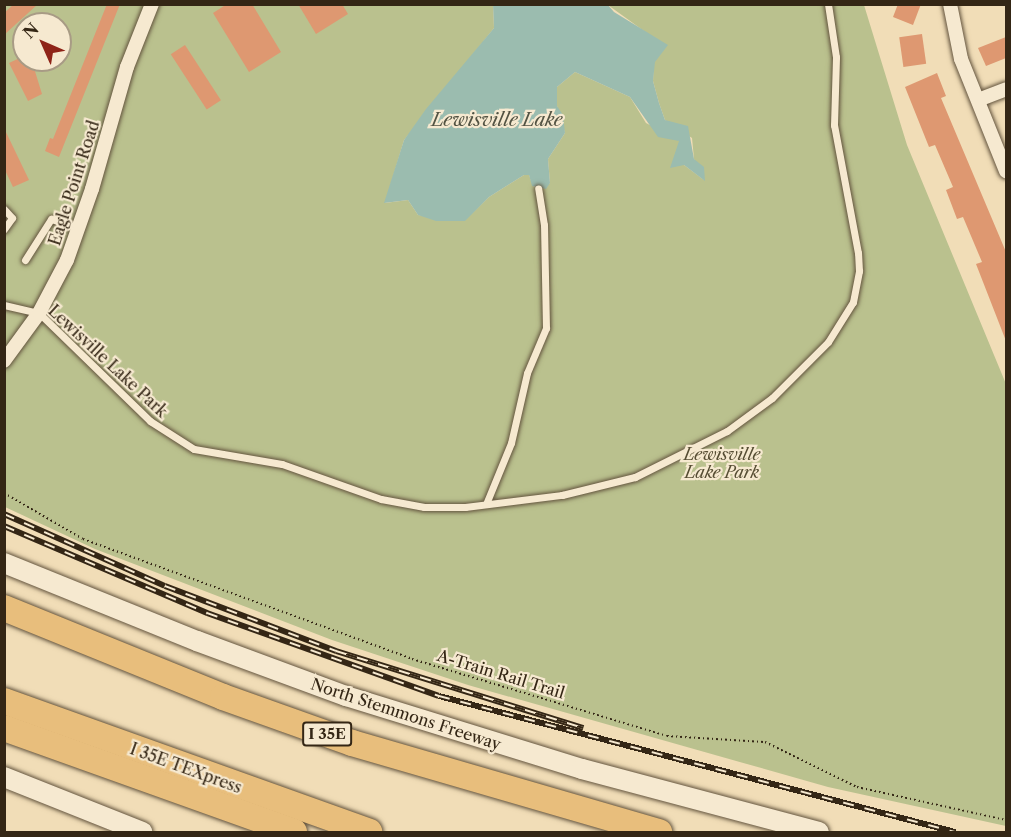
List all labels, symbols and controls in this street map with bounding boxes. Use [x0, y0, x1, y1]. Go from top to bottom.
north arrow [12, 12, 72, 72]
text: N [19, 19, 43, 43]
water label: Lewisville Lake [432, 109, 562, 131]
street label: Eagle Point Road [45, 118, 103, 248]
street label: Lewisville Lake Park [44, 301, 172, 421]
park label: Lewisville Lake Park [684, 444, 760, 482]
street label: A-Train Rail Trail [435, 645, 567, 703]
street label: North Stemmons Freeway [309, 674, 503, 754]
road number: I 35E [302, 722, 352, 746]
street label: I 35E TEXpress [127, 739, 245, 797]

